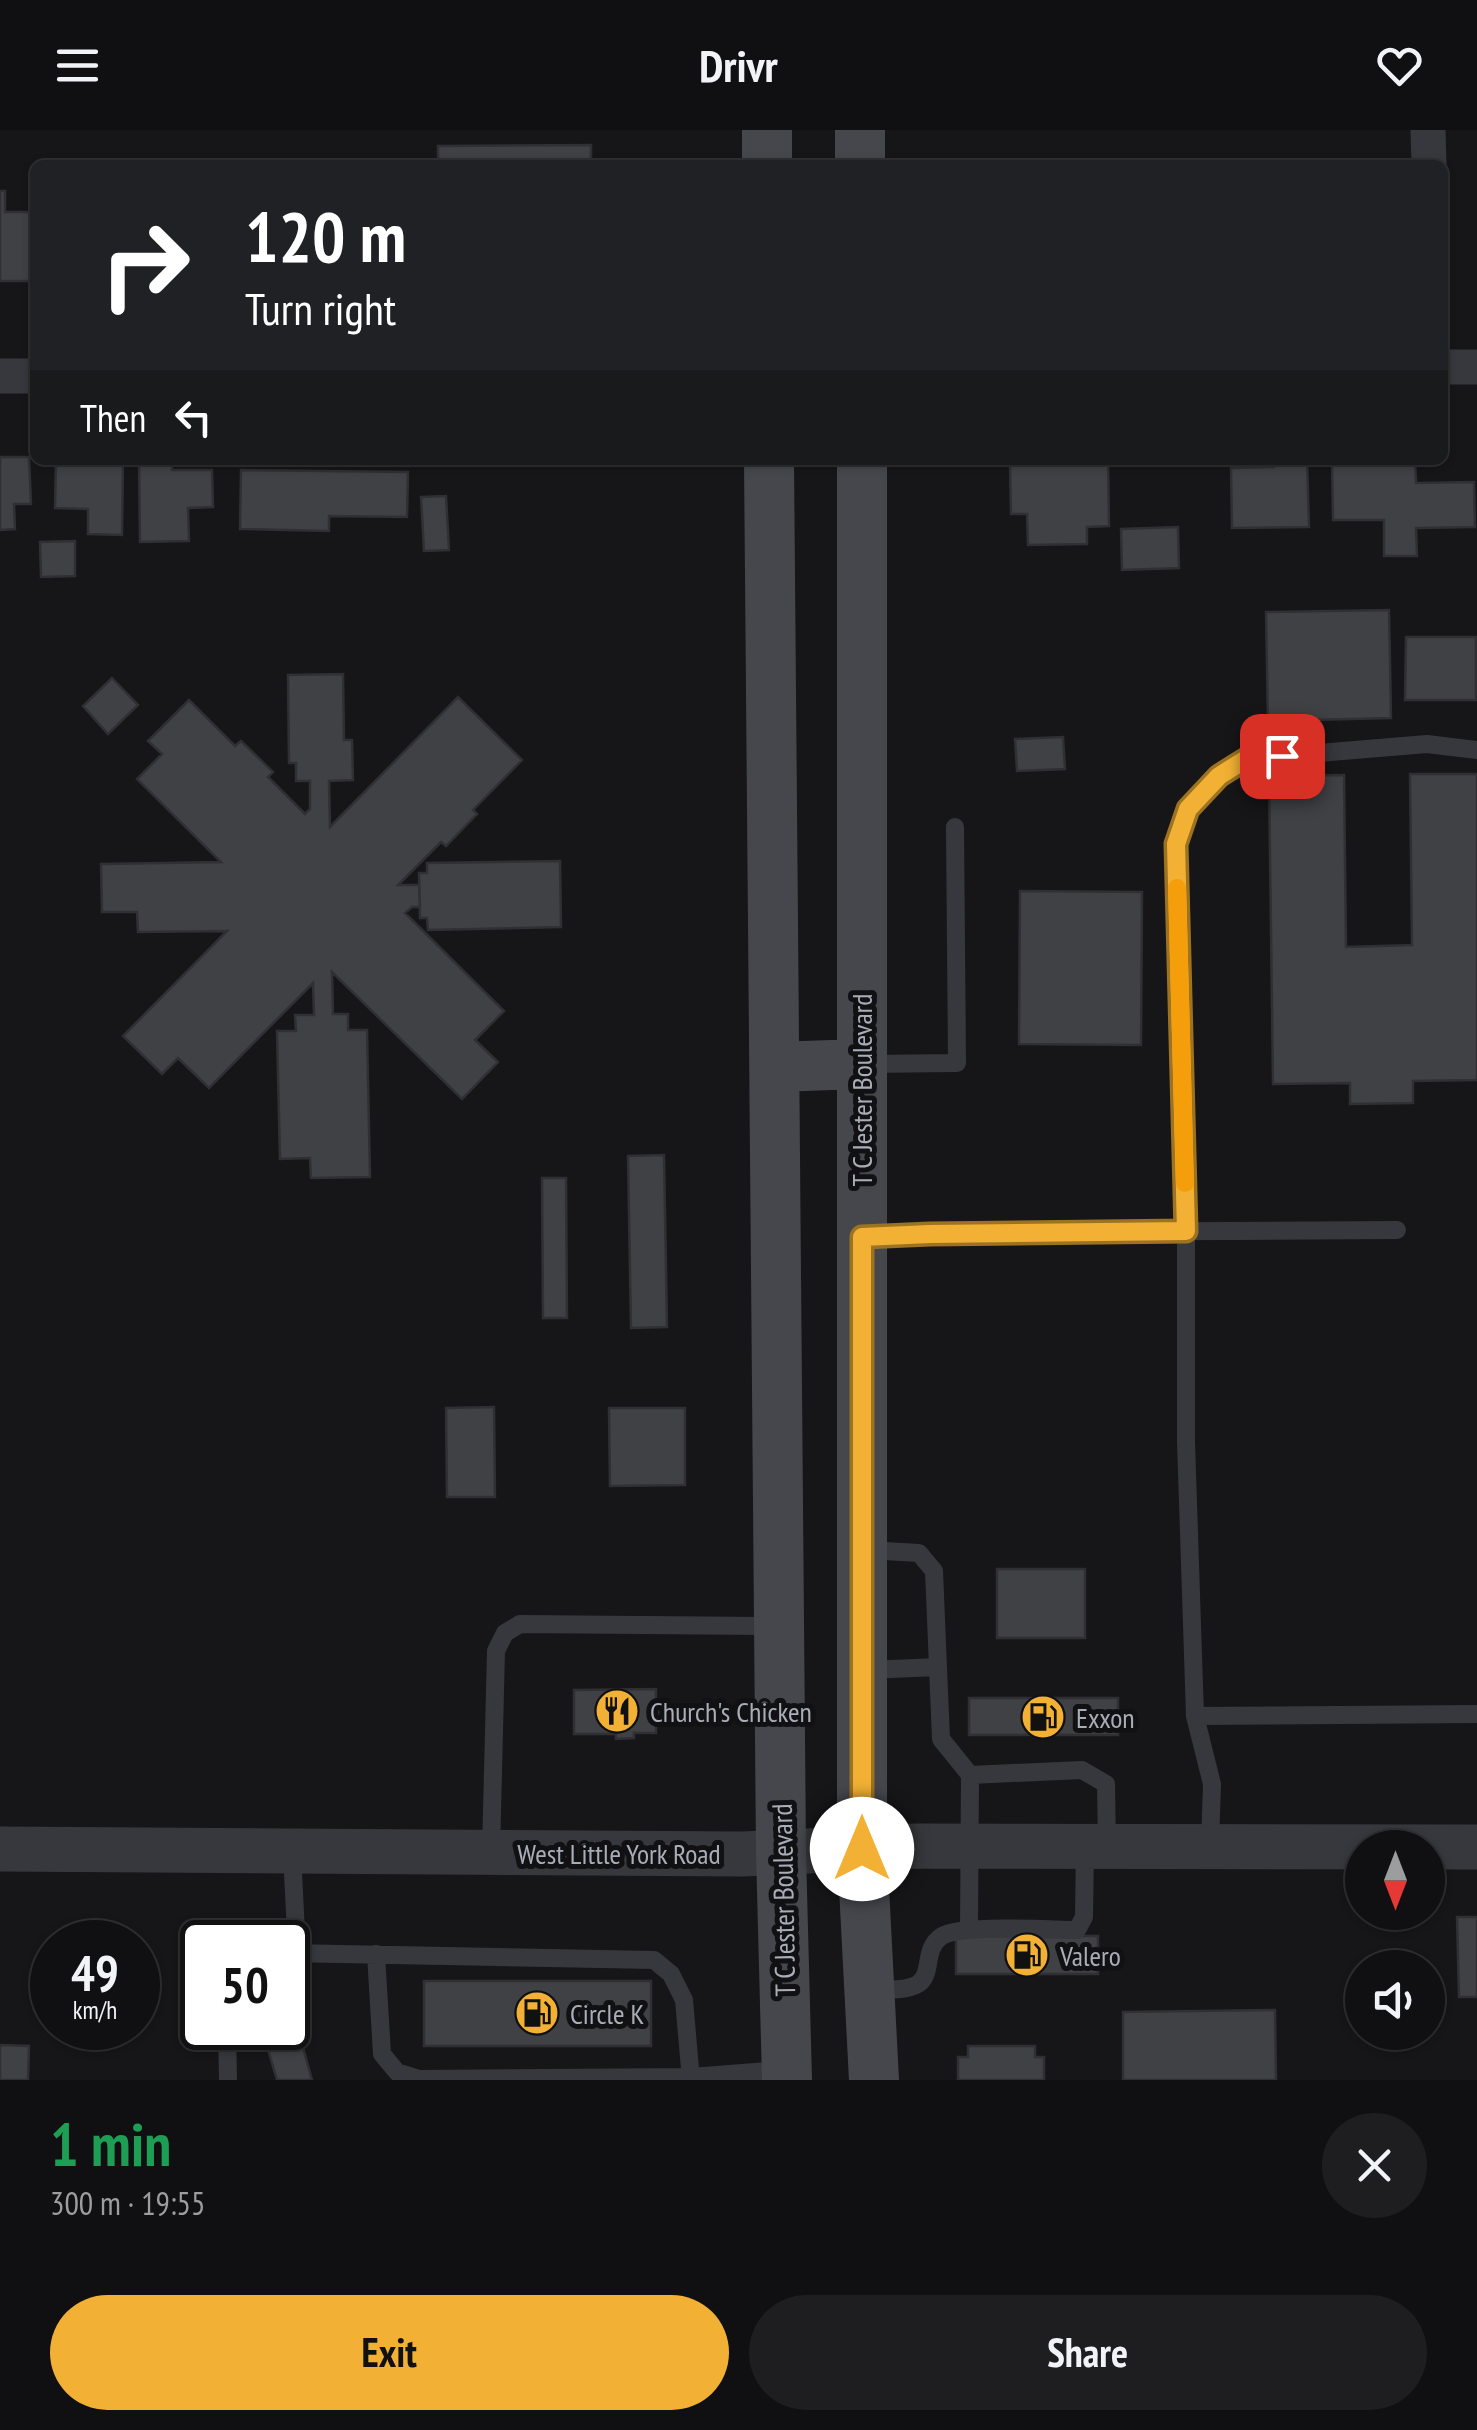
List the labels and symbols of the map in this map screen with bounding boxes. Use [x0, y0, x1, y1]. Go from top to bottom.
pin [1240, 714, 1325, 799]
street label: T C Jester Boulevard [843, 994, 880, 1186]
restaurant icon: Church's Chicken [594, 1688, 640, 1734]
place label: Church's Chicken [650, 1693, 812, 1730]
fuel station icon: Exxon [1020, 1694, 1066, 1740]
place label: Exxon [1076, 1699, 1135, 1736]
position arrow [810, 1797, 914, 1901]
street label: T C Jester Boulevard [763, 1803, 803, 1997]
north arrow [1345, 1830, 1445, 1930]
street label: West Little York Road [517, 1835, 721, 1872]
speed limit sign: 50 [180, 1920, 310, 2050]
fuel station icon: Valero [1004, 1932, 1050, 1978]
place label: Valero [1059, 1937, 1121, 1974]
fuel station icon: Circle K [514, 1990, 560, 2036]
place label: Circle K [570, 1995, 645, 2032]

